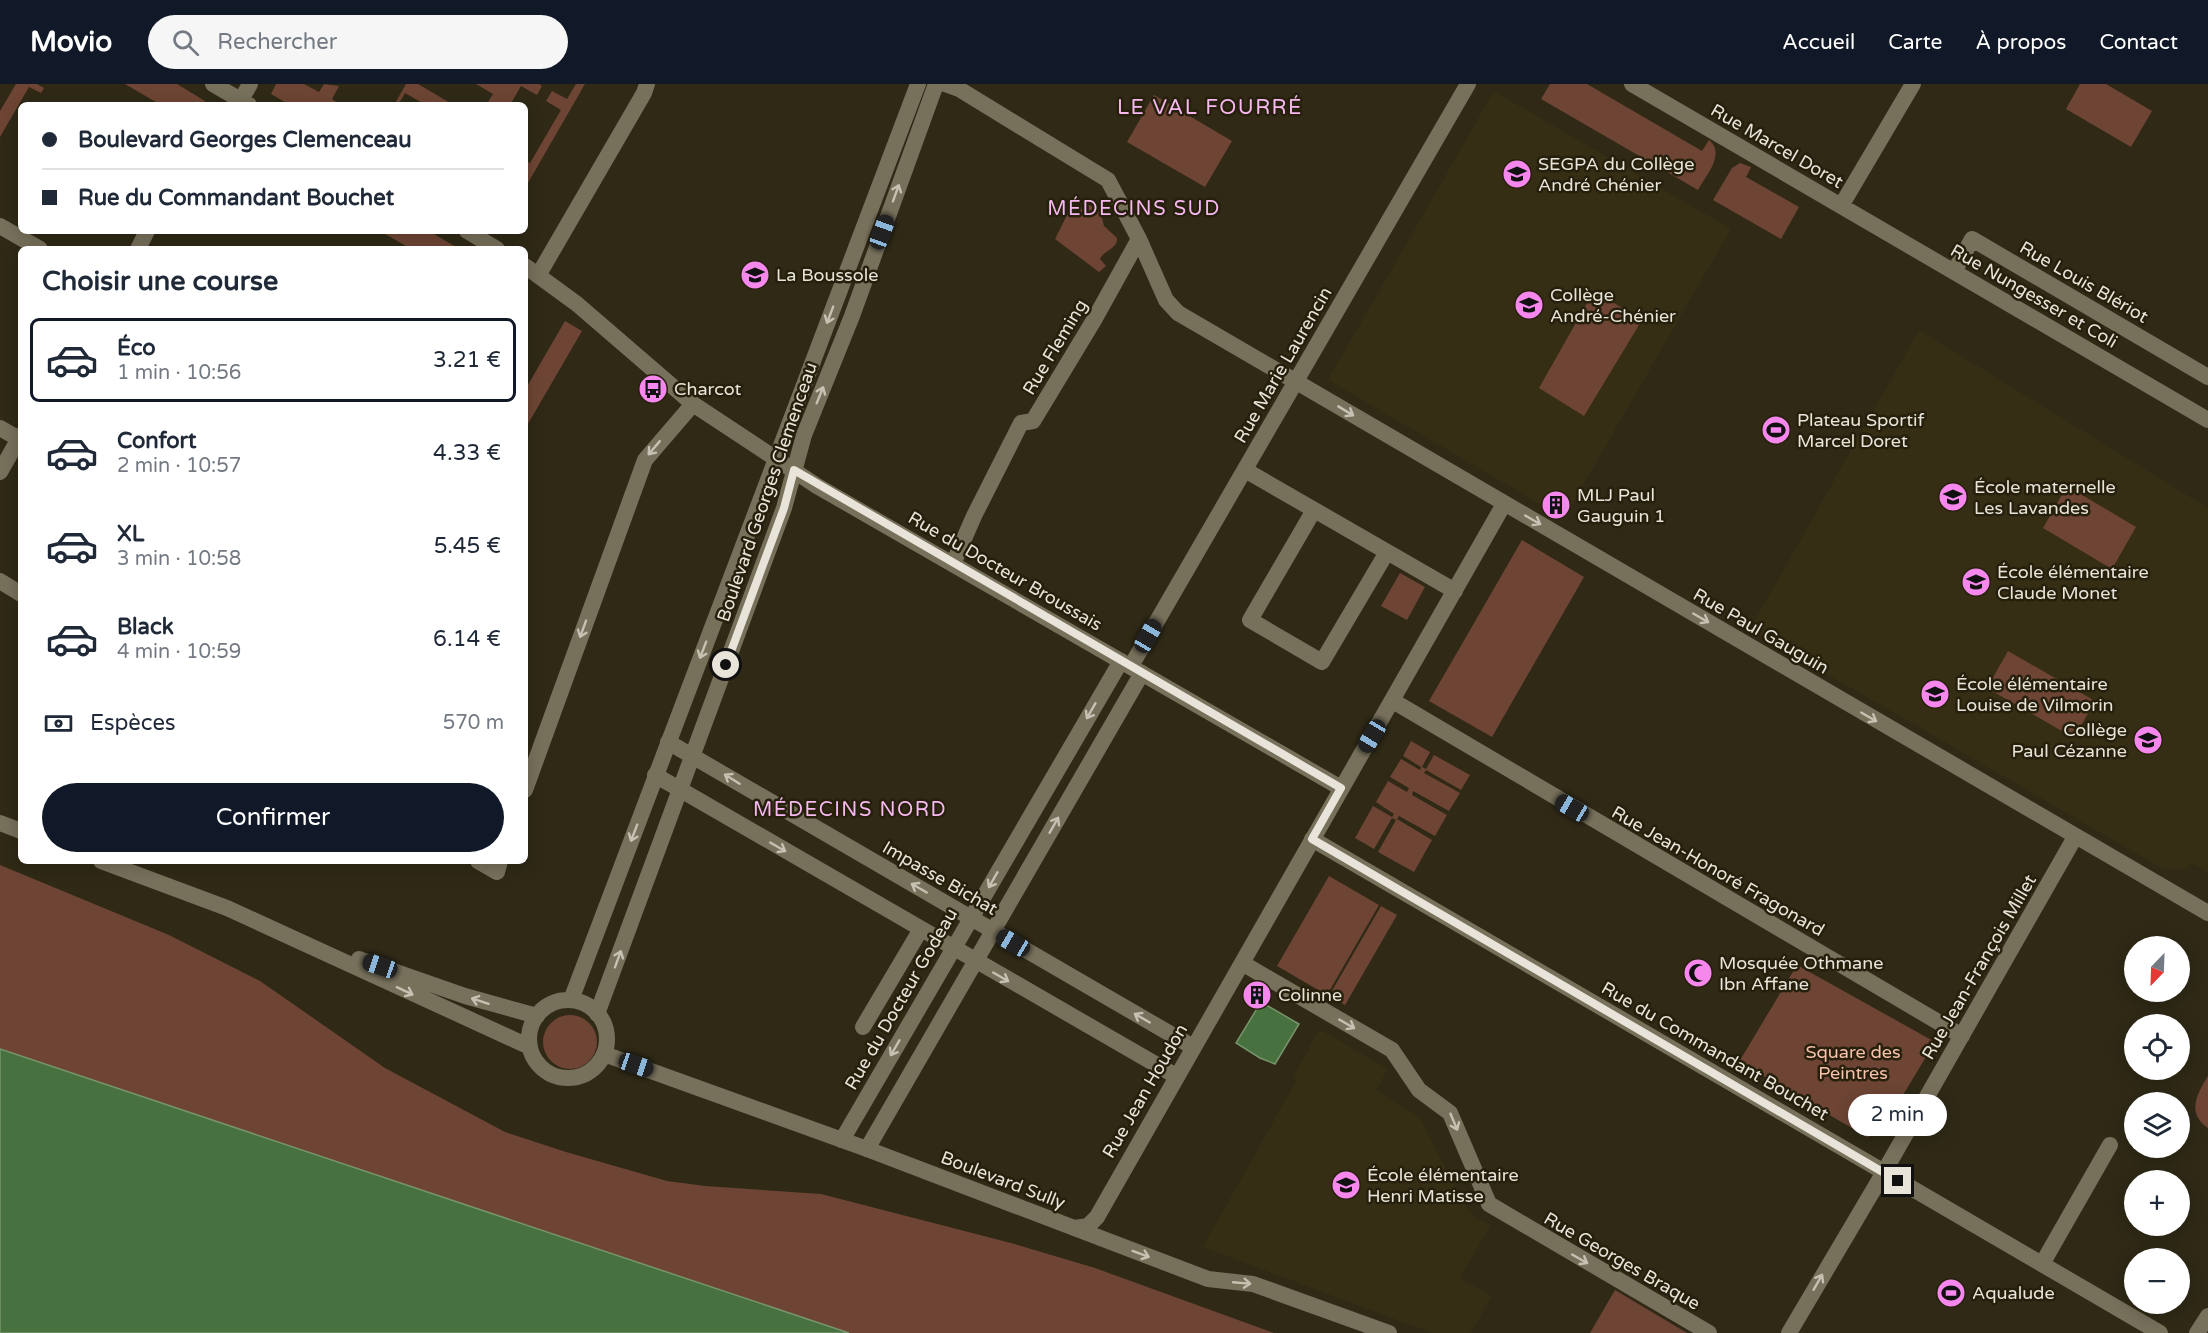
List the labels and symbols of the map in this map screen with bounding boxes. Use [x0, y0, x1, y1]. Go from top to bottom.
district label: LE VAL FOURRÉ [1117, 95, 1303, 120]
street label: Rue Marcel Doret [1707, 99, 1847, 193]
place label: SEGPA du Collège André Chénier [1538, 153, 1694, 196]
school or university icon: SEGPA du Collège André Chénier [1501, 158, 1533, 190]
one-way arrow [892, 184, 903, 203]
district label: MÉDECINS SUD [1047, 196, 1221, 221]
car [867, 212, 897, 252]
street label: Rue Louis Blériot [2016, 236, 2152, 328]
street label: Rue Nungesser et Coli [1947, 239, 2121, 353]
school or university icon: La Boussole [739, 259, 771, 291]
place label: La Boussole [776, 264, 878, 286]
street label: Rue Marie Laurencin [1229, 283, 1337, 447]
place label: Collège André-Chénier [1550, 284, 1676, 327]
school or university icon: Collège André-Chénier [1513, 289, 1545, 321]
street label: Rue Fleming [1018, 295, 1092, 399]
one-way arrow [824, 305, 835, 324]
street label: Boulevard Georges Clemenceau [712, 359, 822, 625]
bus stop icon: Charcot [637, 373, 669, 405]
place label: Charcot [674, 378, 742, 400]
one-way arrow [815, 387, 826, 405]
one-way arrow [1337, 405, 1354, 417]
place label: Plateau Sportif Marcel Doret [1797, 409, 1924, 452]
sports icon: Plateau Sportif Marcel Doret [1760, 414, 1792, 446]
one-way arrow [648, 440, 661, 456]
place label: École maternelle Les Lavandes [1974, 476, 2116, 519]
school or university icon: École maternelle Les Lavandes [1937, 481, 1969, 513]
place label: MLJ Paul Gauguin 1 [1577, 484, 1665, 527]
building icon: MLJ Paul Gauguin 1 [1540, 489, 1572, 521]
street label: Rue du Docteur Broussais [904, 506, 1106, 636]
one-way arrow [1523, 515, 1541, 526]
place label: École élémentaire Claude Monet [1997, 561, 2149, 604]
school or university icon: École élémentaire Claude Monet [1960, 566, 1992, 598]
street label: Rue Paul Gauguin [1689, 583, 1833, 679]
one-way arrow [1692, 613, 1709, 625]
car [1131, 616, 1165, 656]
one-way arrow [577, 619, 588, 638]
one-way arrow [696, 640, 707, 659]
route start [712, 651, 739, 678]
place label: École élémentaire Louise de Vilmorin [1956, 673, 2114, 716]
school or university icon: École élémentaire Louise de Vilmorin [1919, 678, 1951, 710]
one-way arrow [1085, 702, 1097, 719]
one-way arrow [1860, 711, 1877, 723]
car [1355, 716, 1389, 756]
place label: Collège Paul Cézanne [2012, 719, 2127, 762]
school or university icon: Collège Paul Cézanne [2132, 724, 2164, 756]
one-way arrow [724, 773, 741, 785]
car [1552, 791, 1592, 825]
district label: MÉDECINS NORD [753, 797, 947, 822]
street label: Rue Jean-Honoré Fragonard [1608, 801, 1828, 941]
one-way arrow [1048, 817, 1060, 834]
one-way arrow [627, 823, 638, 841]
street label: Impasse Bichat [879, 836, 1002, 920]
one-way arrow [769, 842, 787, 853]
street label: Rue Jean-François Millet [1917, 870, 2041, 1063]
one-way arrow [987, 871, 999, 888]
one-way arrow [911, 882, 928, 894]
street label: Rue du Docteur Godeau [840, 904, 962, 1094]
car [993, 926, 1033, 960]
north arrow [2124, 936, 2190, 1002]
one-way arrow [613, 950, 624, 969]
car [360, 952, 400, 980]
place label: Mosquée Othmane Ibn Affane [1719, 952, 1883, 995]
mosque icon: Mosquée Othmane Ibn Affane [1682, 957, 1714, 989]
one-way arrow [992, 971, 1009, 983]
street label: Rue du Commandant Bouchet [1598, 977, 1833, 1125]
building icon: Colinne [1241, 979, 1273, 1011]
place label: Colinne [1278, 984, 1342, 1006]
one-way arrow [396, 985, 414, 997]
one-way arrow [471, 994, 490, 1005]
one-way arrow [1134, 1011, 1151, 1023]
one-way arrow [1338, 1018, 1355, 1030]
street label: Rue Jean Houdon [1098, 1020, 1192, 1162]
one-way arrow [889, 1039, 901, 1056]
park label: Square des Peintres [1805, 1041, 1901, 1084]
car [616, 1051, 656, 1079]
callout: 2 min [1848, 1094, 1948, 1136]
one-way arrow [1449, 1113, 1461, 1131]
street label: Boulevard Sully [938, 1146, 1069, 1214]
place label: École élémentaire Henri Matisse [1367, 1164, 1519, 1207]
route end [1884, 1167, 1911, 1194]
school or university icon: École élémentaire Henri Matisse [1330, 1169, 1362, 1201]
street label: Rue Georges Braque [1540, 1207, 1704, 1315]
one-way arrow [1131, 1249, 1150, 1260]
one-way arrow [1571, 1253, 1588, 1265]
one-way arrow [1812, 1274, 1824, 1291]
sports icon: Aqualude [1935, 1277, 1967, 1309]
one-way arrow [1231, 1278, 1251, 1289]
place label: Aqualude [1972, 1282, 2055, 1304]

